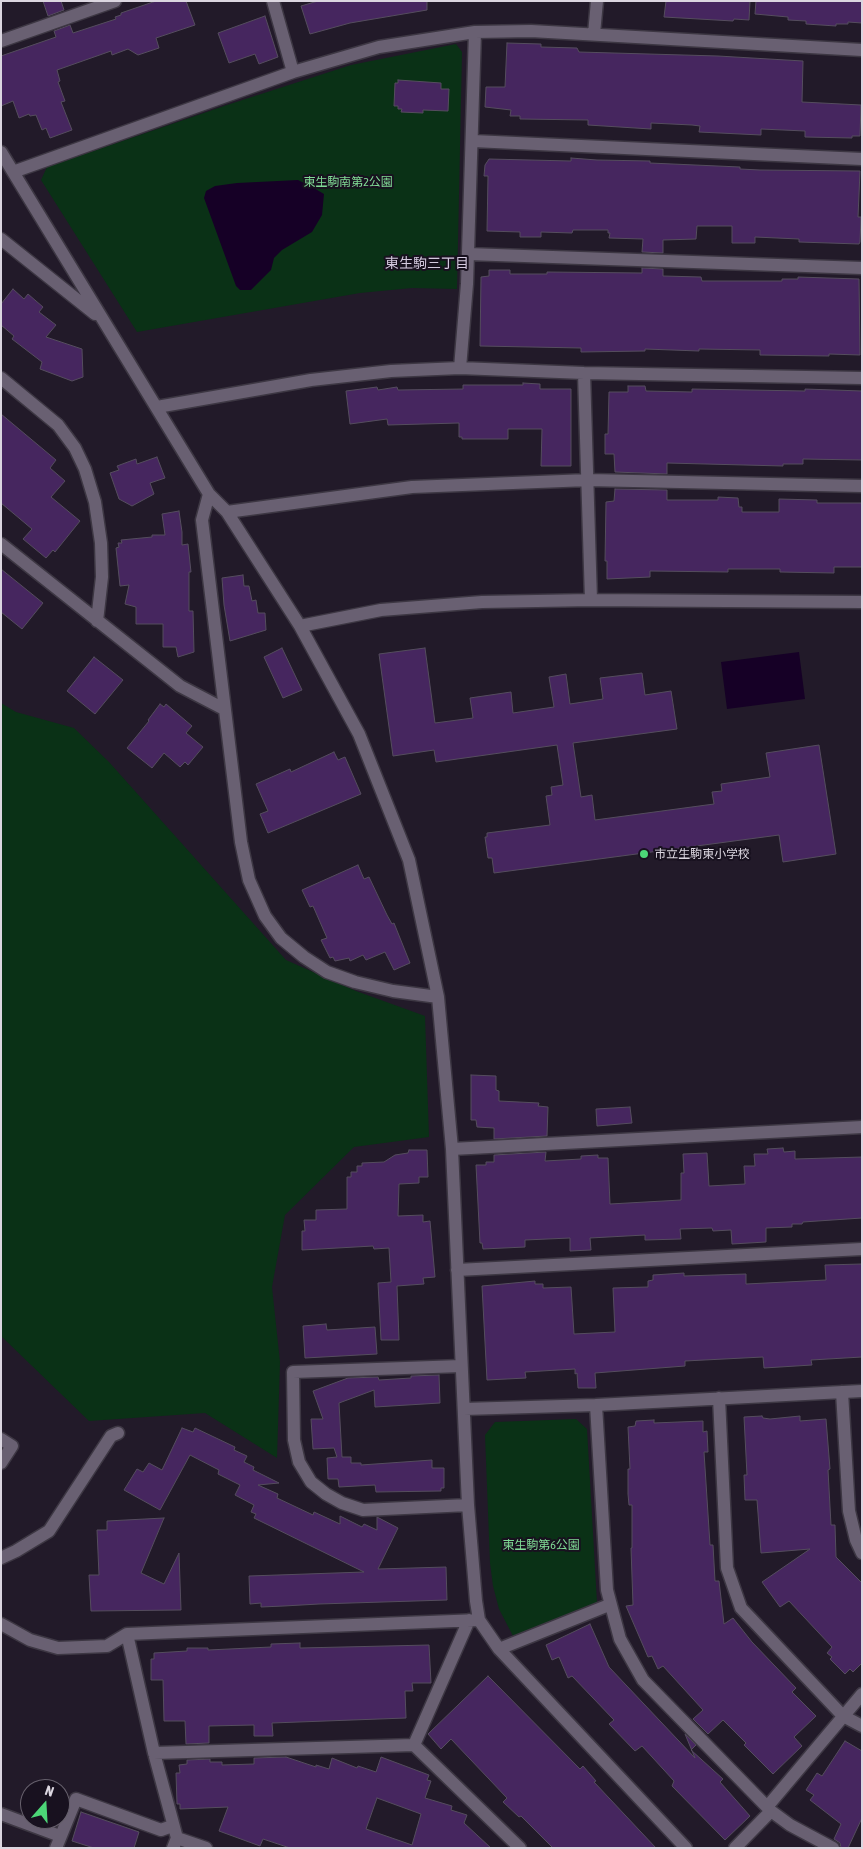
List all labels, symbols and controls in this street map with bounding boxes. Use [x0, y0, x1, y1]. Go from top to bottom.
park label: 東生駒南第2公園 [303, 175, 393, 189]
district label: 東生駒三丁目 [385, 256, 469, 272]
place label: 市立生駒東小学校 [654, 847, 750, 861]
marker: 市立生駒東小学校 [638, 848, 650, 860]
park label: 東生駒第6公園 [502, 1538, 580, 1552]
north arrow [20, 1779, 70, 1829]
text: N [43, 1782, 56, 1800]

